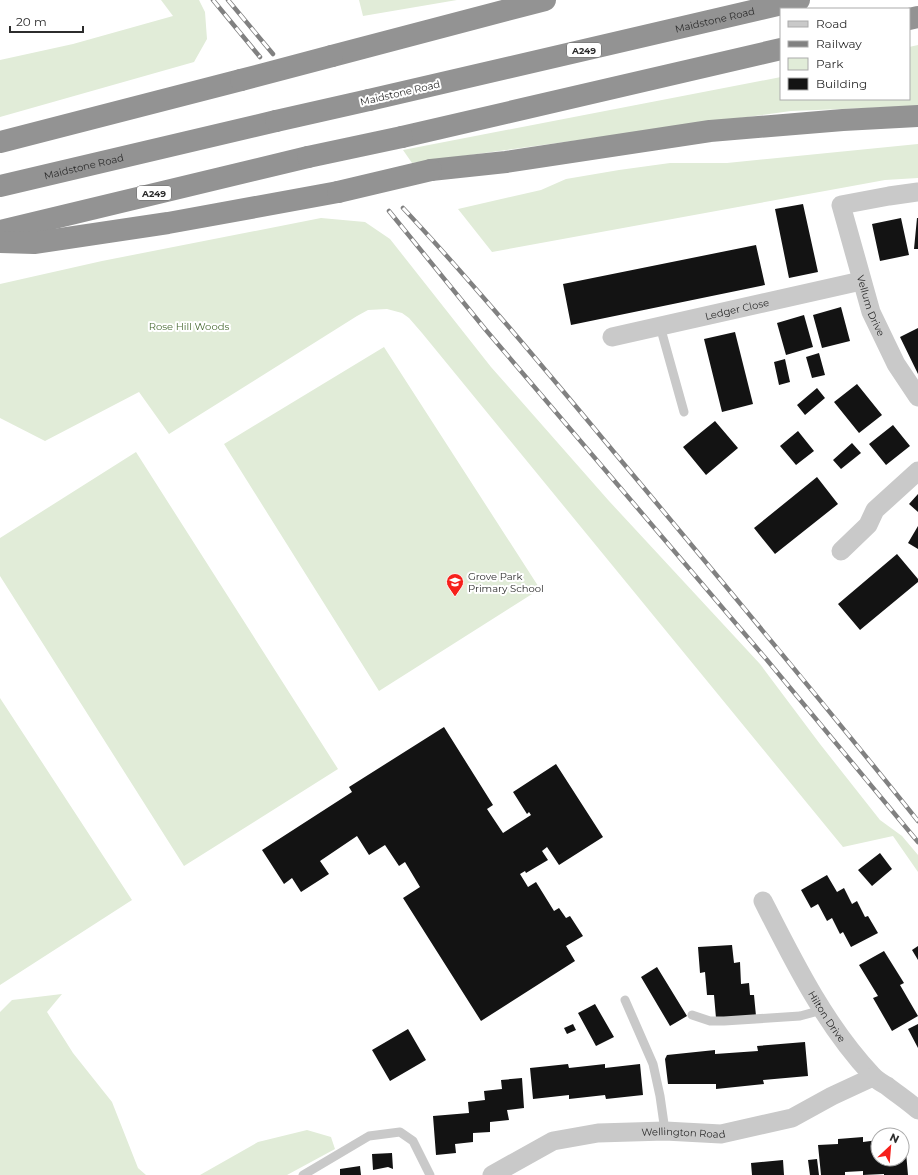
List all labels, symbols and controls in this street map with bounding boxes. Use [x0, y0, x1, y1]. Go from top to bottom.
street label: Maidstone Road [674, 4, 756, 35]
scale bar [10, 8, 83, 34]
legend [780, 8, 910, 100]
text: 20 m [16, 14, 47, 29]
text: Road [816, 16, 847, 31]
text: Railway [816, 36, 862, 51]
road number: A249 [567, 43, 601, 57]
text: Park [816, 56, 844, 71]
text: Building [816, 76, 867, 91]
street label: Maidstone Road [359, 77, 441, 109]
street label: Maidstone Road [43, 151, 125, 182]
road number: A249 [137, 186, 171, 200]
street label: Vellum Drive [854, 273, 888, 338]
street label: Ledger Close [704, 295, 770, 322]
park label: Rose Hill Woods [149, 320, 229, 333]
place label: Grove Park Primary School [468, 570, 544, 595]
school or university icon: Grove Park Primary School [445, 572, 465, 597]
street label: Hilton Drive [805, 988, 849, 1045]
street label: Wellington Road [641, 1124, 727, 1141]
north arrow [870, 1127, 910, 1167]
text: N [887, 1130, 901, 1146]

